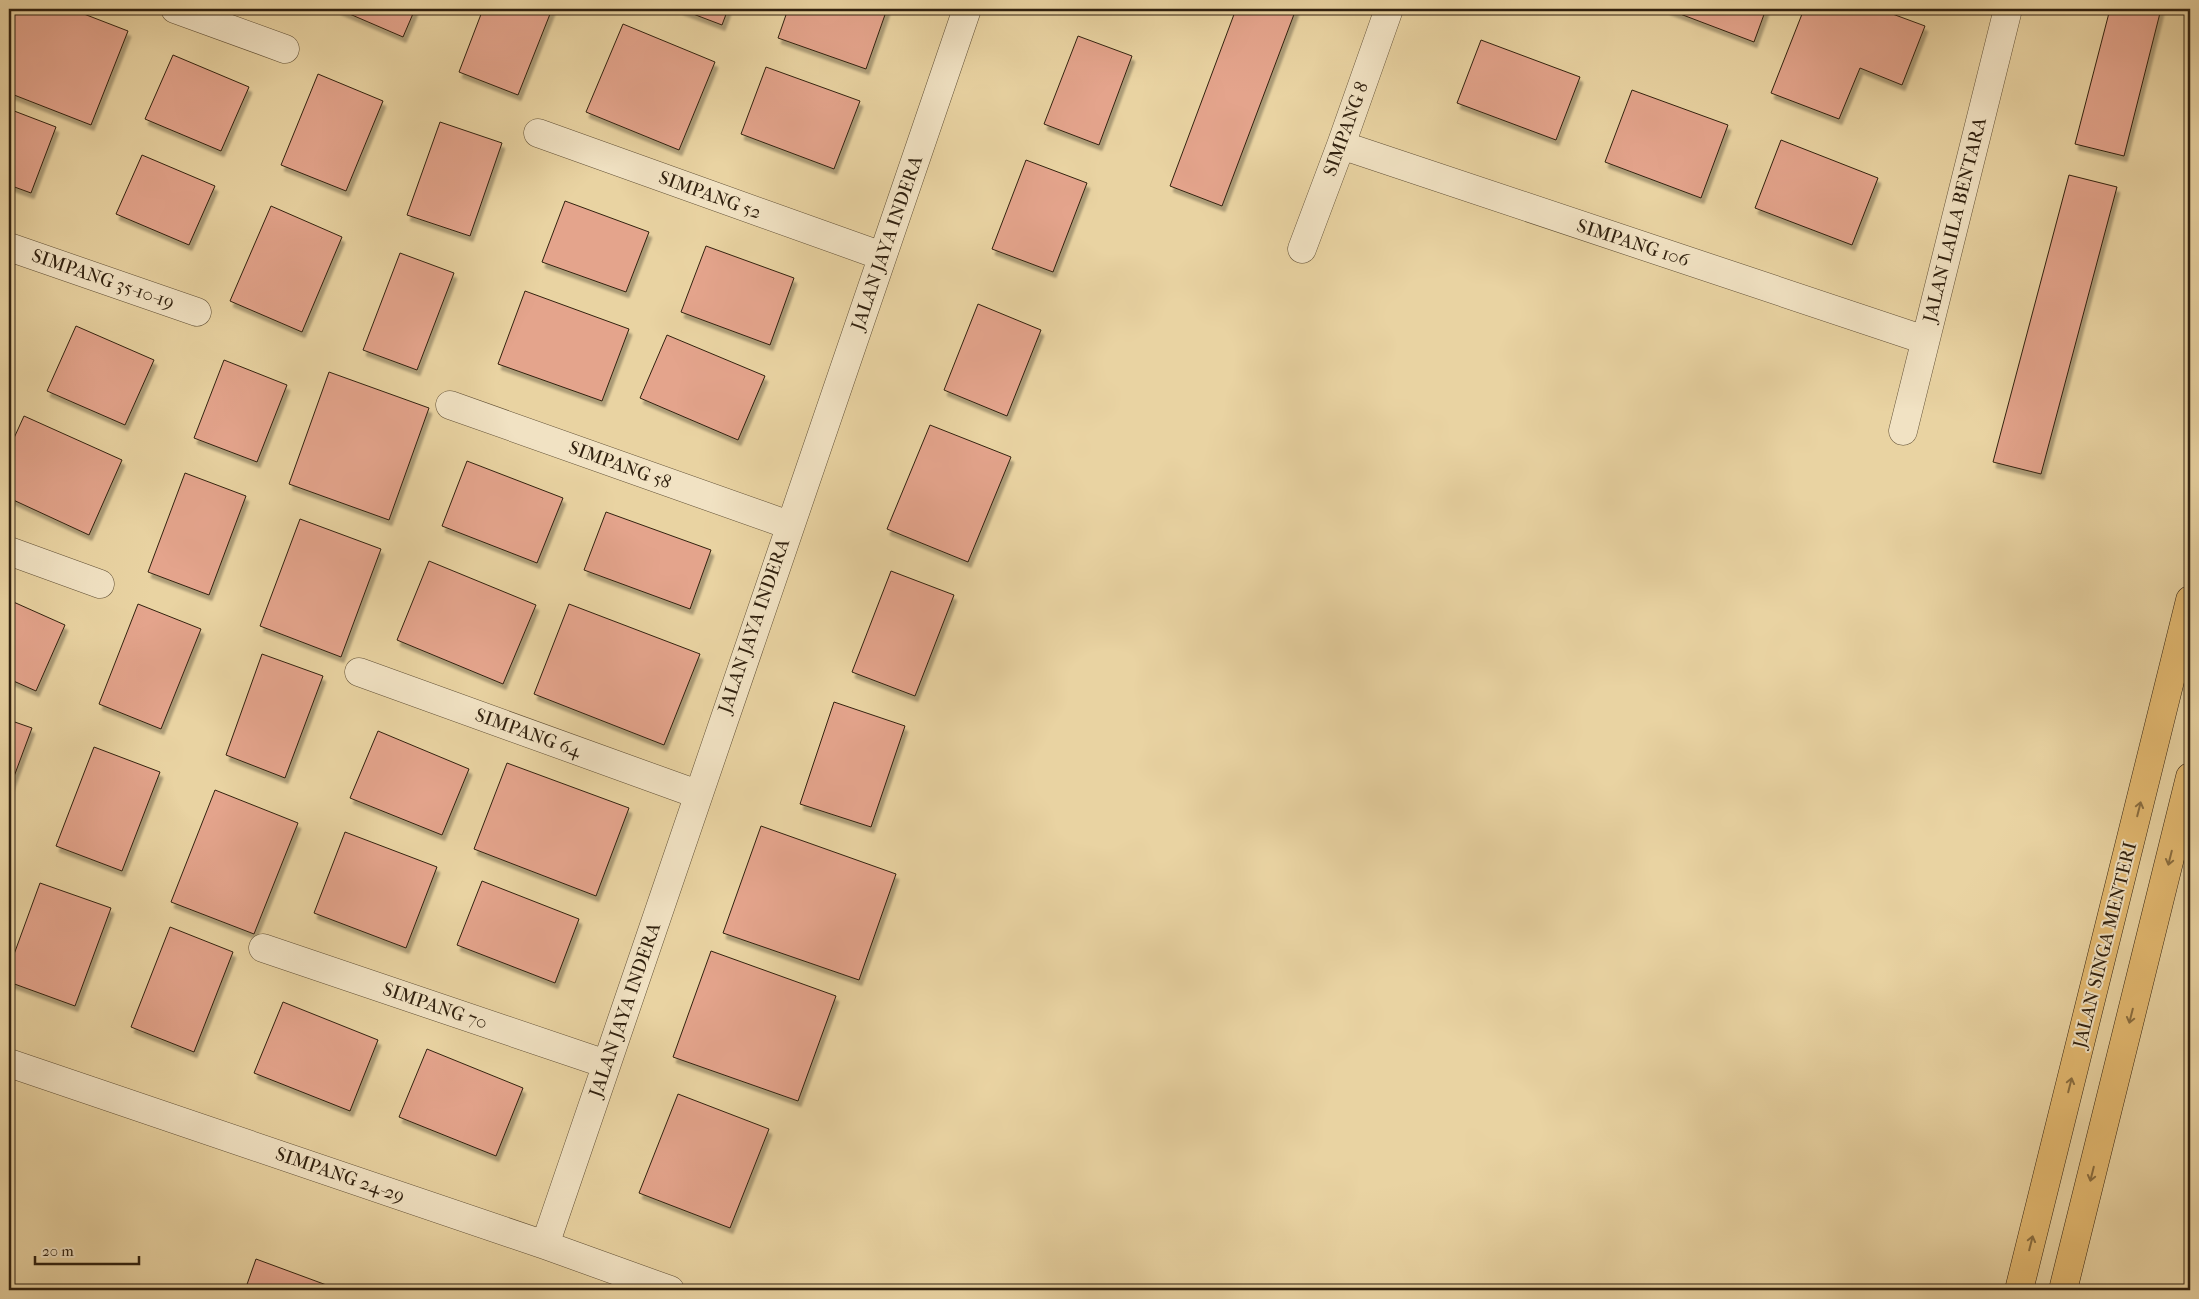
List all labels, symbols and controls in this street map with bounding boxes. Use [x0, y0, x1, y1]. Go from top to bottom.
street label: SIMPANG 8 [1319, 79, 1373, 179]
street label: JALAN LAILA BENTARA [1918, 115, 1991, 327]
street label: JALAN JAYA INDERA [846, 152, 927, 335]
street label: SIMPANG 52 [656, 166, 764, 224]
street label: SIMPANG 106 [1574, 214, 1693, 272]
street label: SIMPANG 35-10-19 [29, 244, 177, 314]
street label: SIMPANG 58 [566, 436, 674, 494]
street label: JALAN JAYA INDERA [713, 535, 794, 718]
street label: SIMPANG 64 [472, 704, 585, 763]
one-way arrow [2135, 801, 2144, 817]
street label: JALAN SINGA MENTERI [2068, 839, 2141, 1053]
one-way arrow [2165, 850, 2174, 866]
street label: JALAN JAYA INDERA [584, 919, 665, 1102]
street label: SIMPANG 70 [380, 978, 490, 1034]
one-way arrow [2126, 1008, 2135, 1024]
one-way arrow [2066, 1078, 2075, 1094]
street label: SIMPANG 24-29 [273, 1143, 407, 1207]
one-way arrow [2087, 1165, 2096, 1181]
scale bar [35, 1234, 139, 1266]
one-way arrow [2027, 1235, 2036, 1251]
text: 20 m [42, 1242, 74, 1260]

